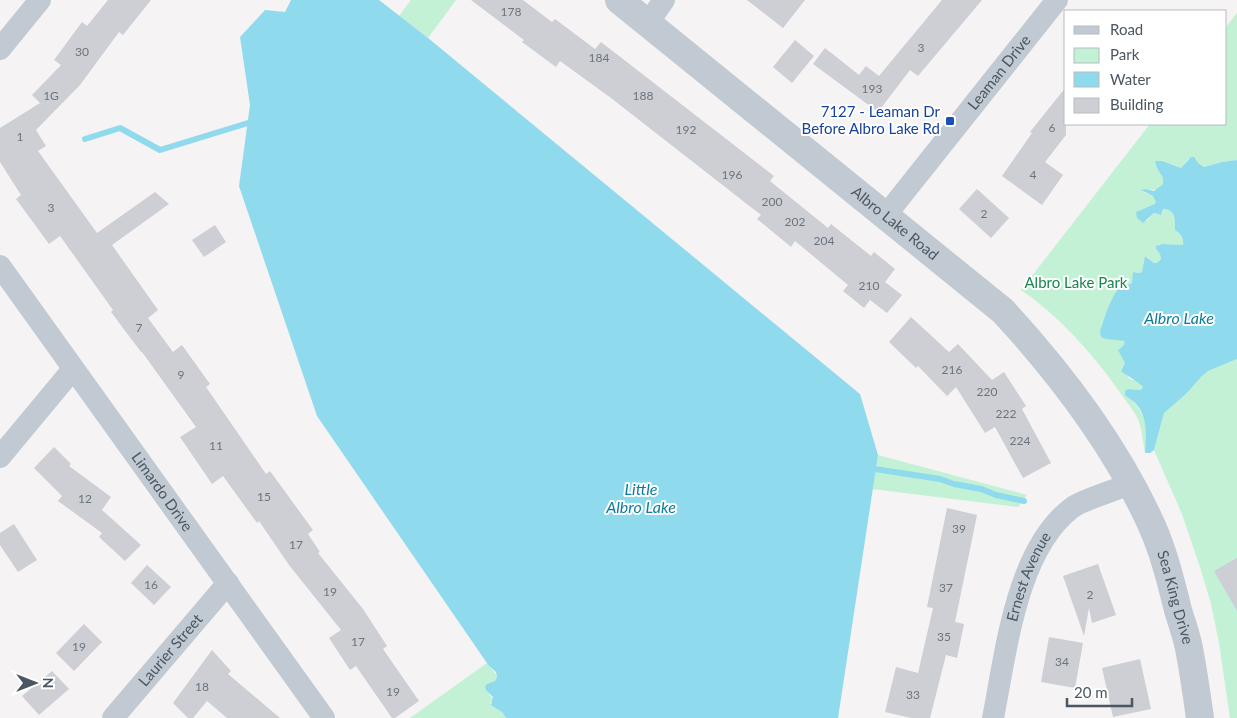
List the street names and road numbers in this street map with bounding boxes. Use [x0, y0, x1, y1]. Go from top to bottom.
street label: Leaman Drive [963, 31, 1034, 113]
street label: Albro Lake Road [848, 182, 943, 263]
street label: Limardo Drive [128, 448, 197, 534]
street label: Ernest Avenue [1002, 528, 1054, 623]
street label: Sea King Drive [1154, 548, 1198, 646]
street label: Laurier Street [134, 609, 206, 689]

